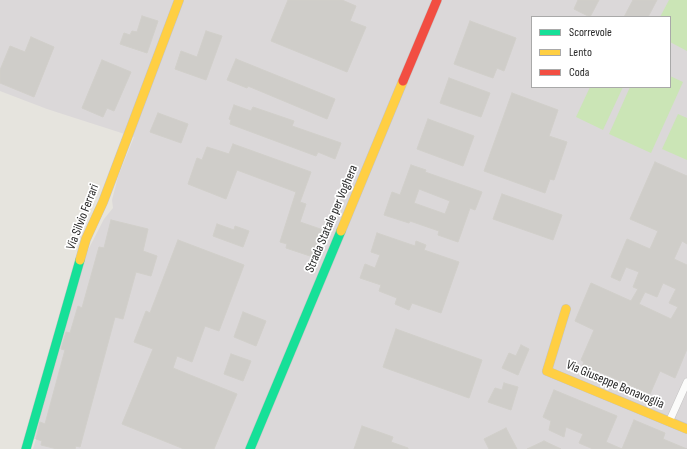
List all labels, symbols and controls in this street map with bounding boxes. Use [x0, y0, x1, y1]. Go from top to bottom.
legend [531, 16, 671, 88]
text: Scorrevole [569, 25, 612, 40]
text: Lento [569, 45, 592, 60]
text: Coda [569, 65, 589, 80]
street label: Strada Statale per Voghera [302, 163, 362, 275]
street label: Via Silvio Ferrari [63, 182, 103, 252]
street label: Via Giuseppe Bonavoglia [564, 357, 666, 413]

